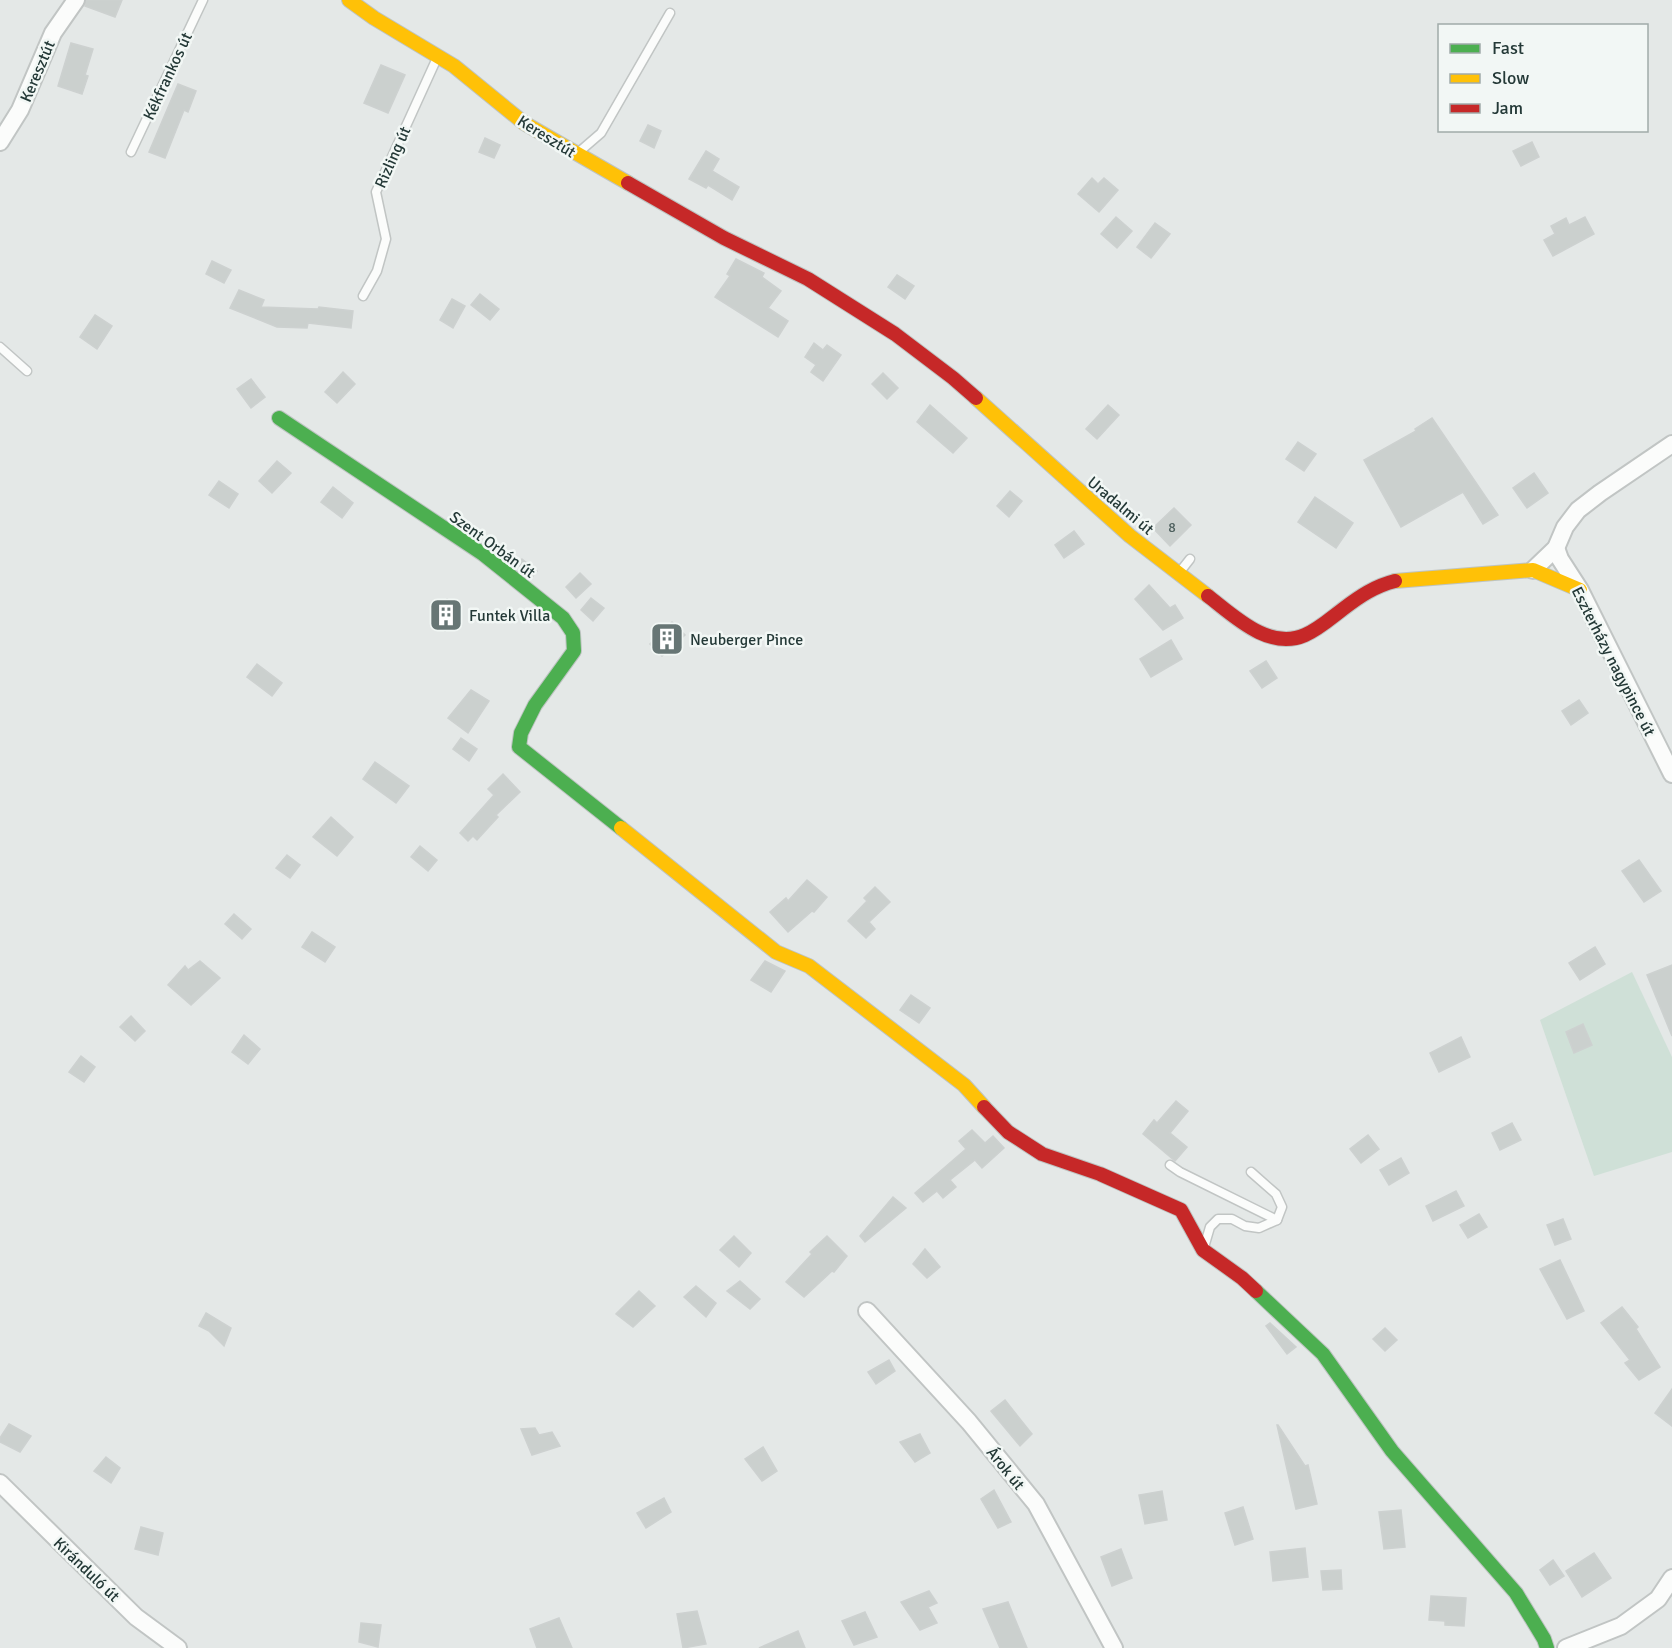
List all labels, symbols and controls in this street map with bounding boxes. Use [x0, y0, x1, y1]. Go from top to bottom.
legend [1438, 24, 1648, 132]
street label: Kékfrankos út [139, 29, 197, 123]
street label: Keresztút [16, 37, 60, 105]
text: Fast [1492, 37, 1524, 59]
text: Slow [1492, 67, 1529, 89]
text: Jam [1492, 97, 1523, 119]
street label: Keresztút [514, 111, 580, 163]
street label: Rizling út [371, 123, 415, 191]
street label: Uradalmi út [1083, 472, 1158, 540]
street label: Szent Orbán út [446, 507, 540, 583]
house number: 8 [1168, 519, 1176, 536]
street label: Eszterházy nagypince út [1567, 583, 1660, 740]
building icon: Funtek Villa [428, 597, 464, 633]
place label: Funtek Villa [469, 606, 550, 626]
building icon: Neuberger Pince [649, 621, 685, 657]
place label: Neuberger Pince [690, 630, 803, 650]
street label: Árok út [982, 1443, 1029, 1494]
street label: Kiránduló út [49, 1533, 124, 1607]

